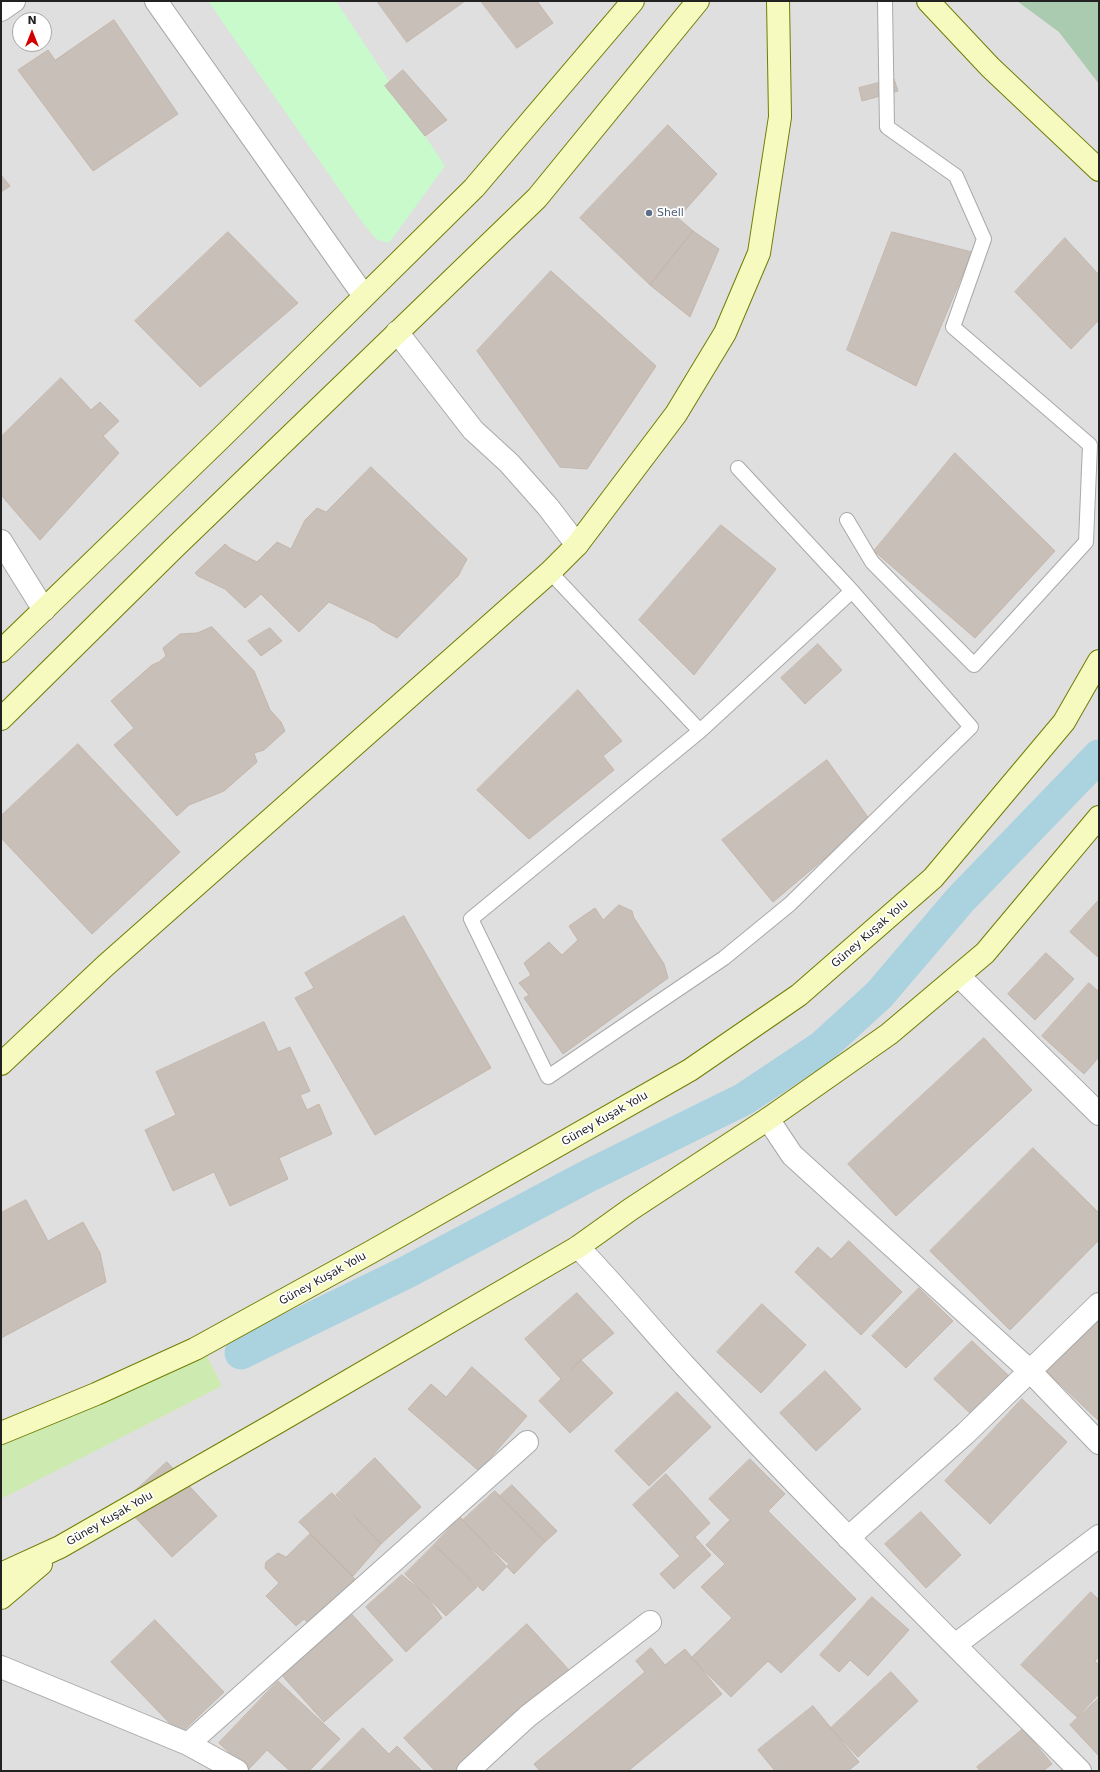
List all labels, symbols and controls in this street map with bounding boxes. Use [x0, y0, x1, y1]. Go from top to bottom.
north arrow [12, 12, 52, 52]
text: N [27, 14, 37, 27]
place label: Shell [657, 206, 684, 220]
marker: Shell [644, 208, 654, 218]
street label: Güney Kuşak Yolu [829, 897, 911, 971]
street label: Güney Kuşak Yolu [560, 1089, 650, 1149]
street label: Güney Kuşak Yolu [277, 1250, 369, 1308]
street label: Güney Kuşak Yolu [65, 1489, 155, 1549]

